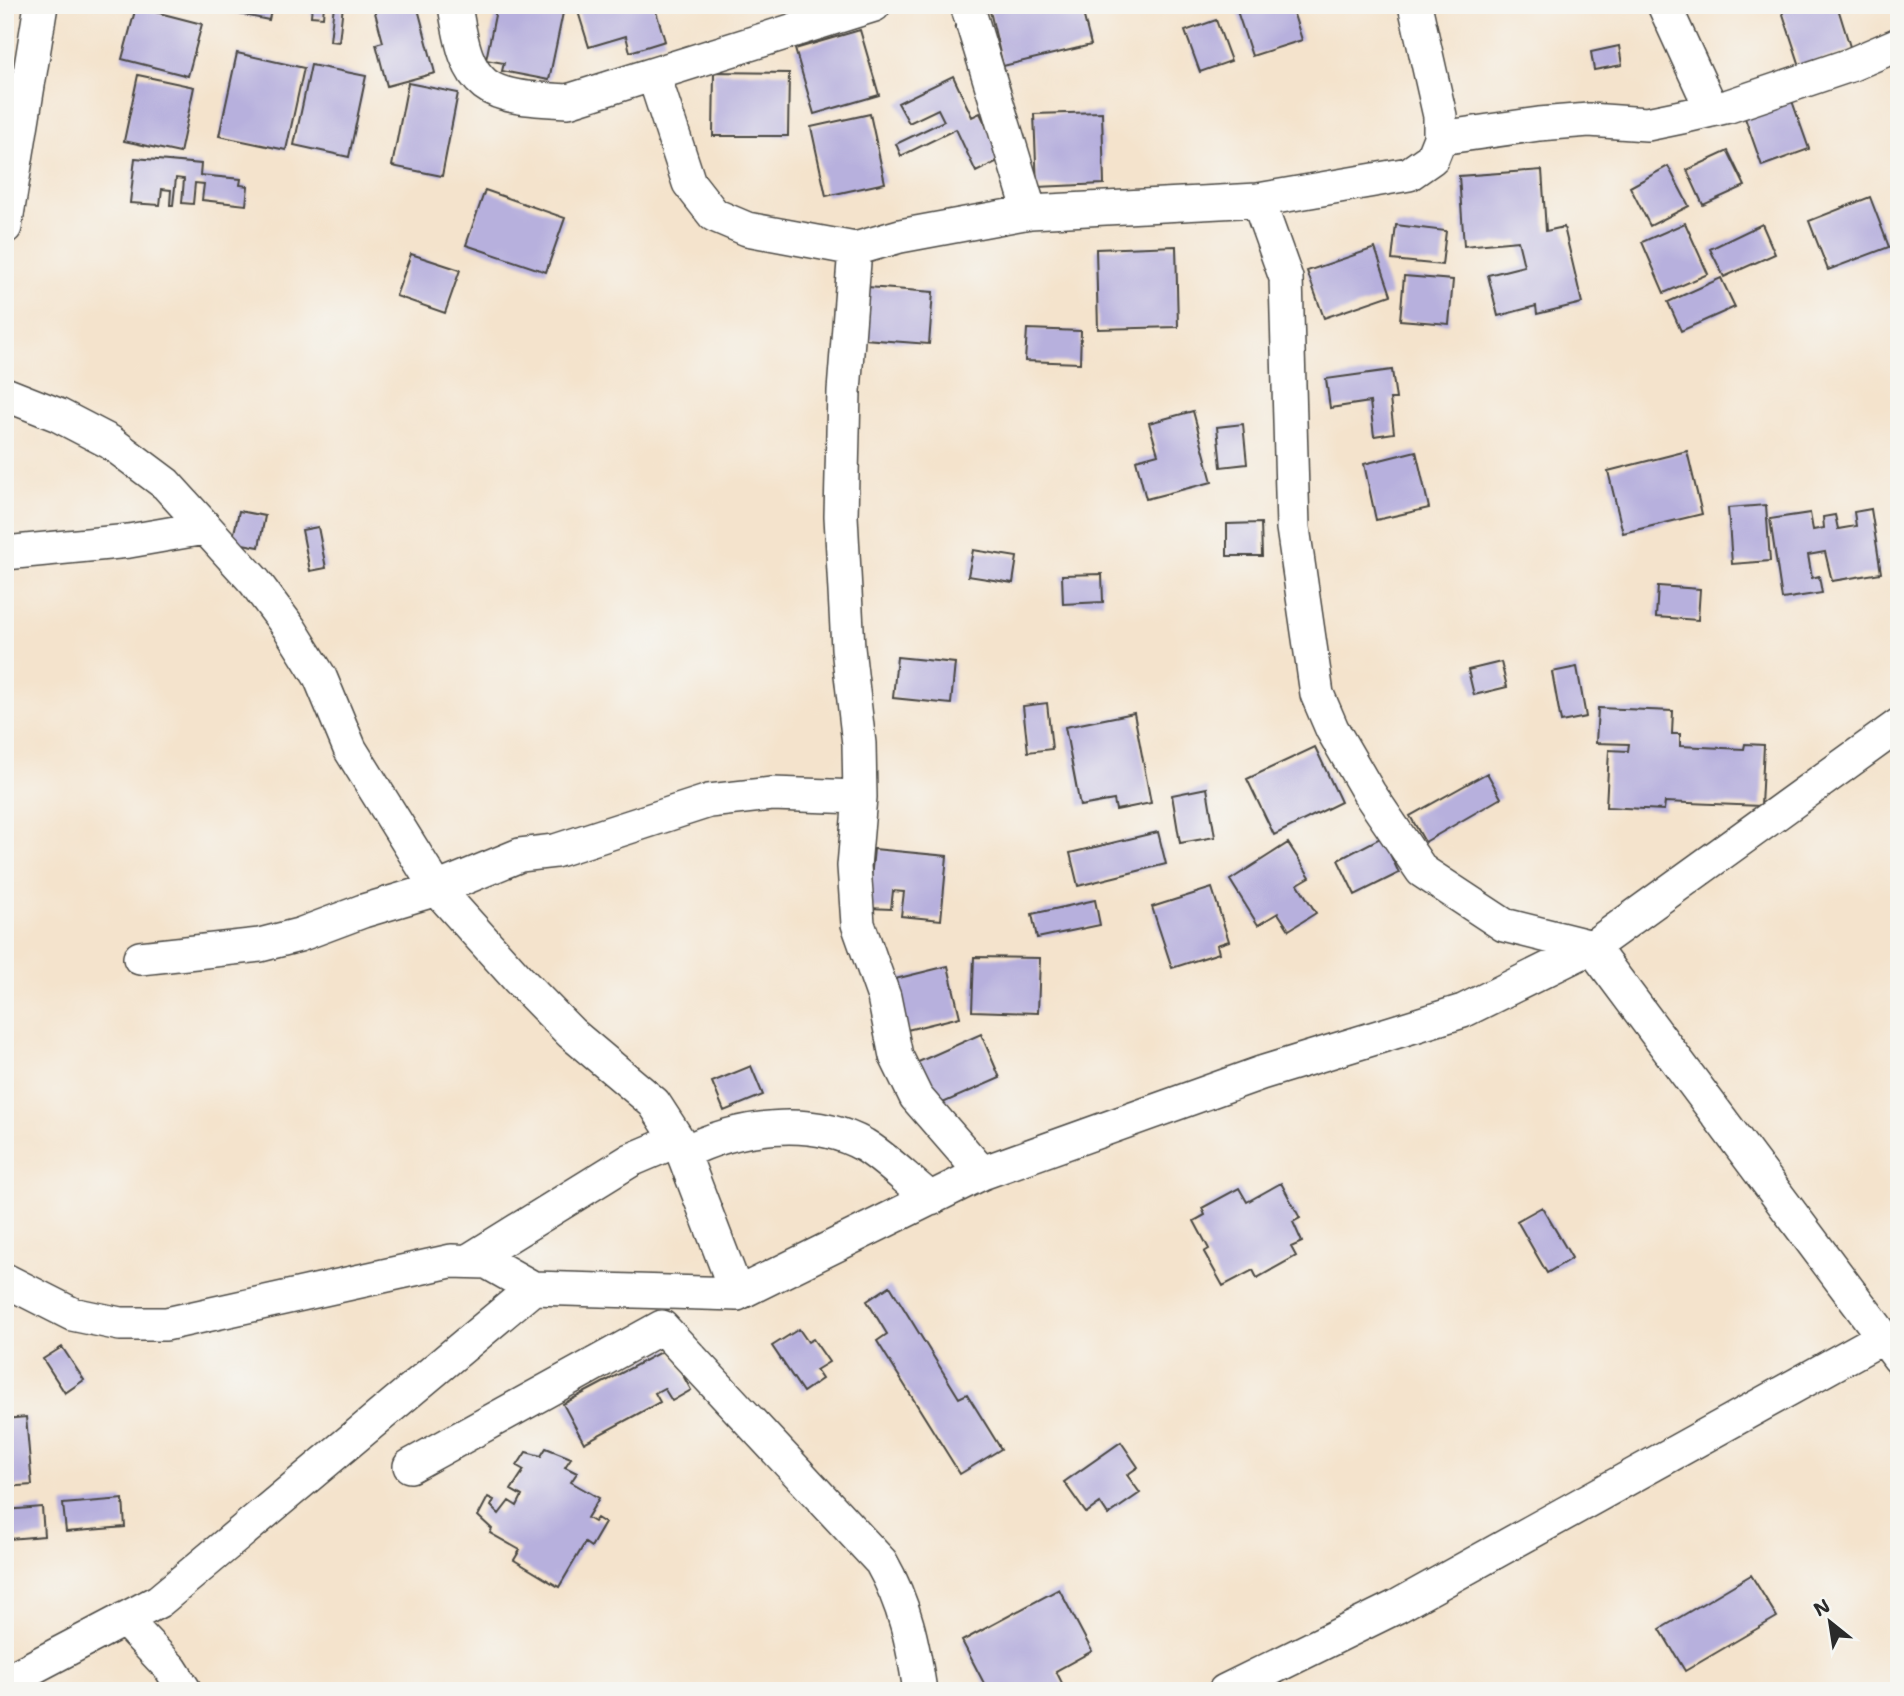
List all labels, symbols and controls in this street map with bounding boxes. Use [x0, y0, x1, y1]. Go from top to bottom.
north arrow [1796, 1588, 1866, 1658]
text: N [1809, 1593, 1835, 1622]

